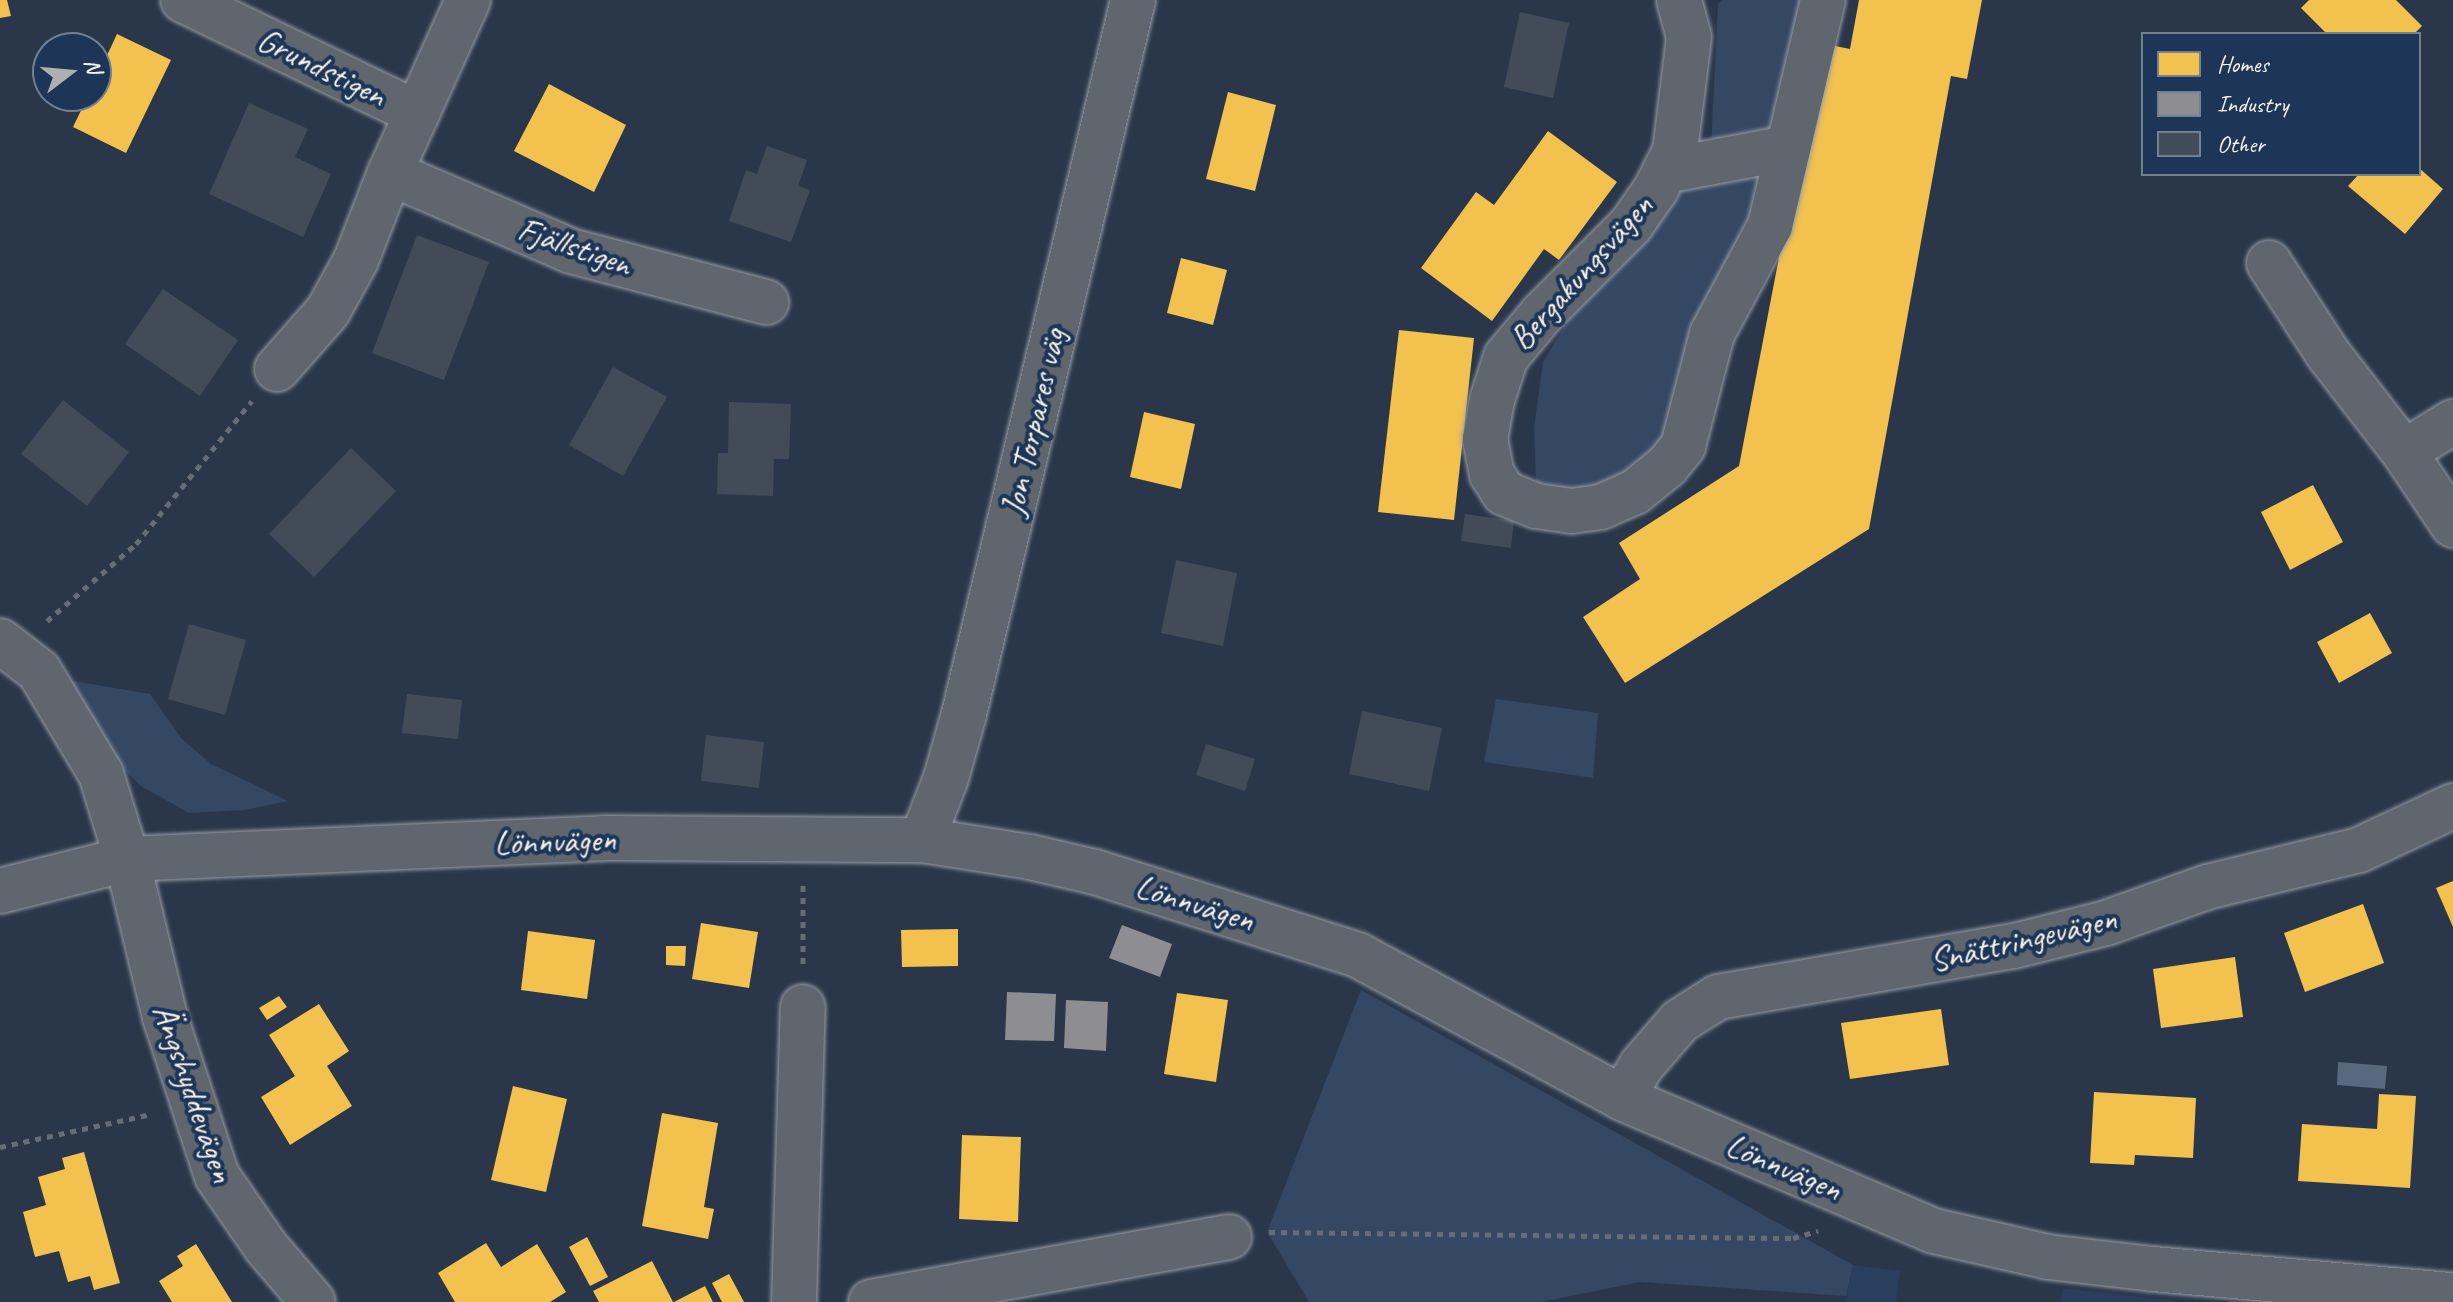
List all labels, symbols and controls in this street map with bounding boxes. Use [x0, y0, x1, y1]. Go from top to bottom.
street label: Grundstigen [251, 18, 393, 116]
north arrow [32, 32, 112, 112]
legend [2141, 32, 2421, 176]
text: Homes [2217, 49, 2268, 79]
text: N [78, 56, 108, 76]
text: Industry [2217, 89, 2288, 119]
text: Other [2217, 129, 2265, 159]
street label: Bergakungsvägen [1501, 186, 1661, 358]
street label: Fjällstigen [513, 208, 637, 284]
street label: Jon Torpares väg [992, 325, 1074, 519]
street label: Lönnvägen [494, 818, 616, 864]
street label: Lönnvägen [1131, 866, 1259, 940]
street label: Snättringevägen [1926, 898, 2120, 980]
street label: Ängshyddevägen [144, 999, 244, 1187]
street label: Lönnvägen [1720, 1124, 1848, 1210]

